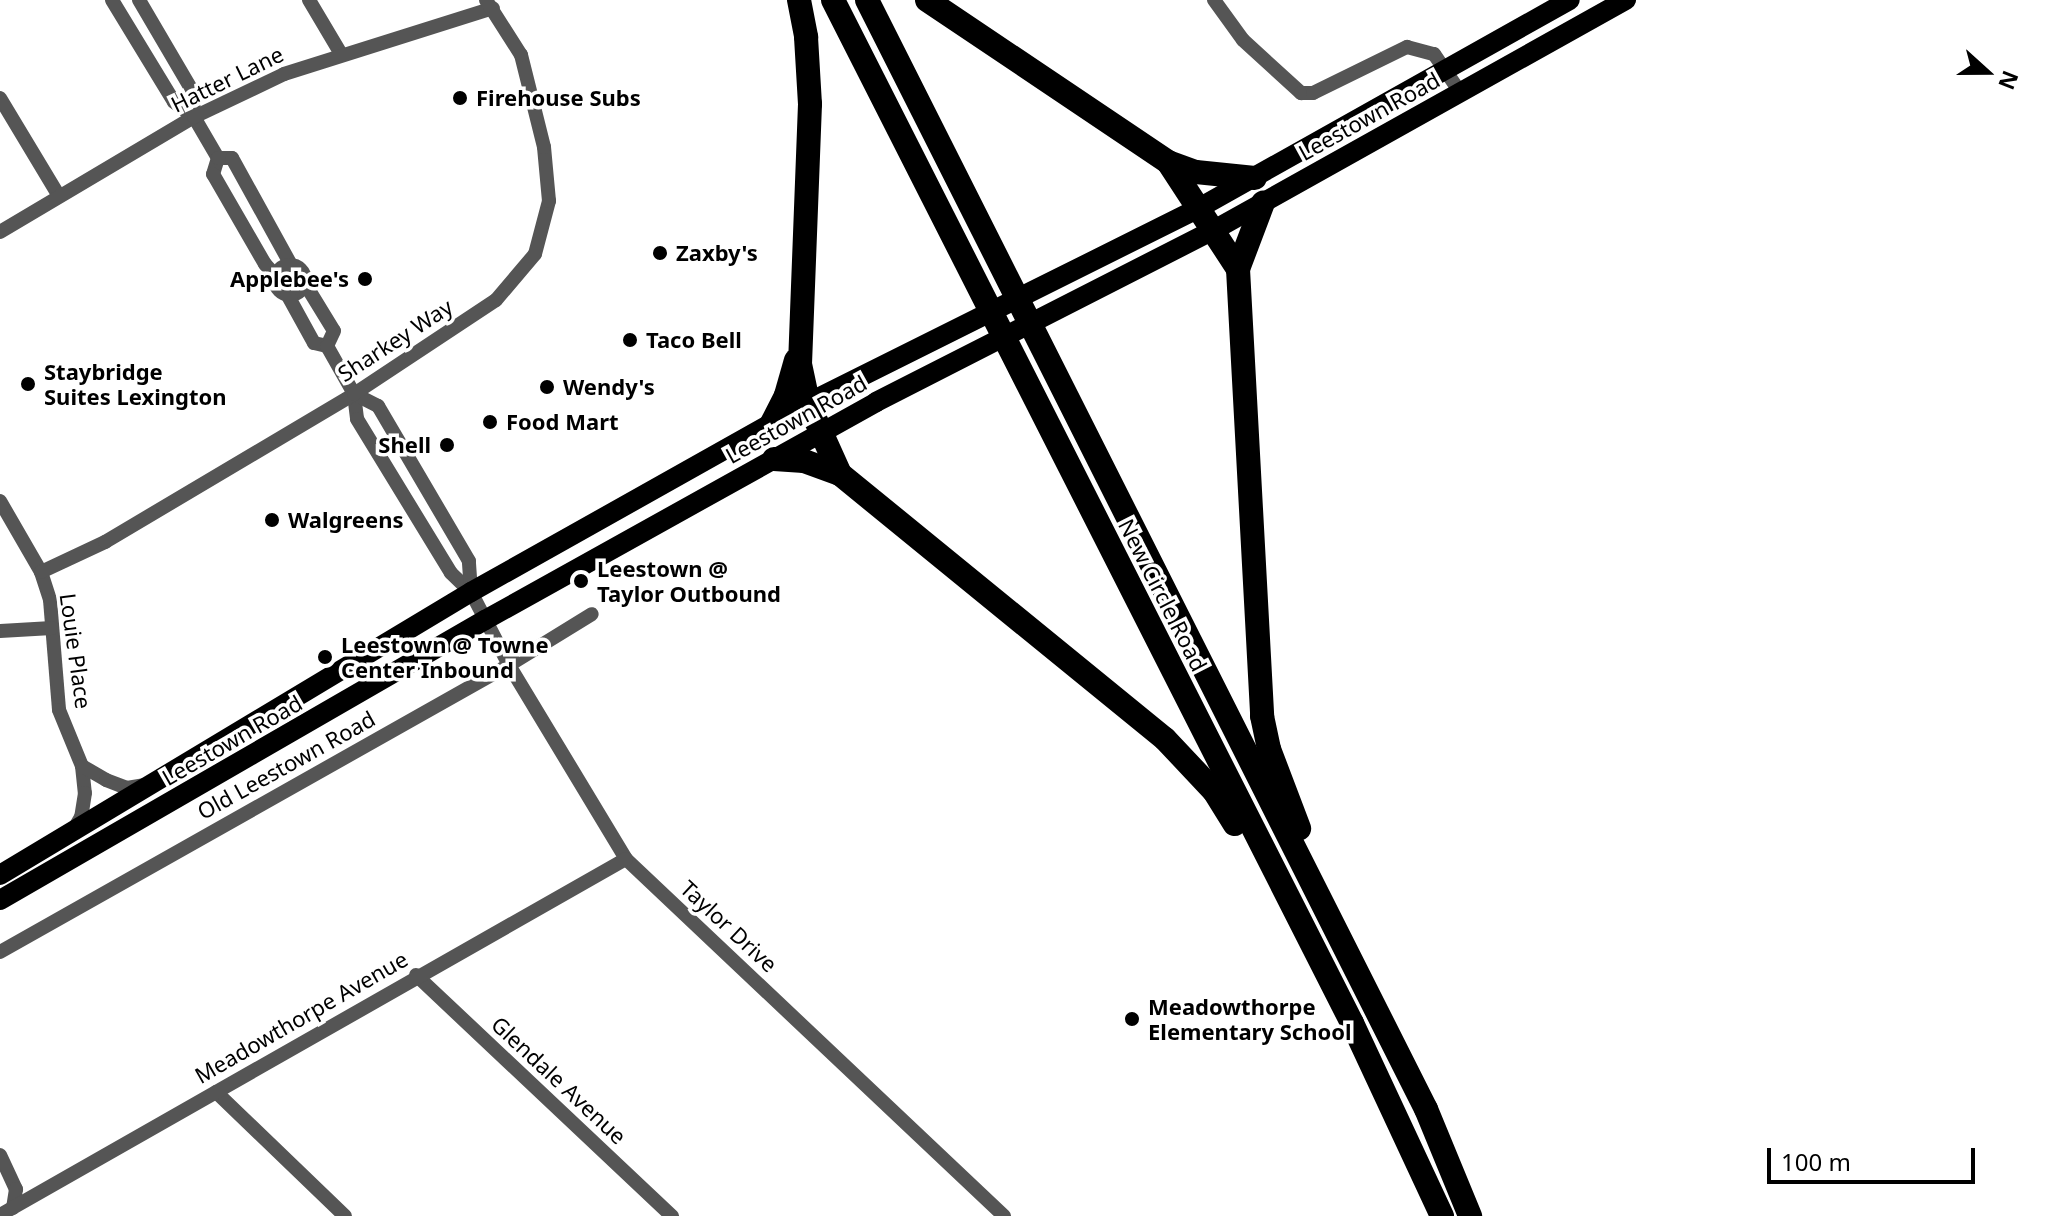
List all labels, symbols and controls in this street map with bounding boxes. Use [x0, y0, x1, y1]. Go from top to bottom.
north arrow [1947, 32, 2027, 112]
street label: Hatter Lane [167, 40, 287, 118]
street label: Leestown Road [1294, 66, 1444, 166]
text: N [1992, 67, 2027, 94]
place label: Firehouse Subs [476, 85, 641, 111]
marker: Firehouse Subs [451, 89, 469, 107]
place label: Zaxby's [676, 240, 758, 266]
marker: Zaxby's [651, 244, 669, 262]
place label: Applebee's [230, 266, 349, 292]
marker: Applebee's [356, 270, 374, 288]
street label: Sharkey Way [333, 293, 457, 387]
place label: Taco Bell [646, 327, 742, 353]
marker: Taco Bell [621, 331, 639, 349]
place label: Staybridge Suites Lexington [44, 358, 227, 410]
street label: Leestown Road [721, 369, 871, 469]
place label: Wendy's [563, 374, 655, 400]
marker: Staybridge Suites Lexington [19, 375, 37, 393]
marker: Wendy's [538, 378, 556, 396]
place label: Food Mart [506, 409, 619, 435]
marker: Food Mart [481, 413, 499, 431]
place label: Shell [378, 432, 431, 458]
marker: Shell [438, 436, 456, 454]
place label: Walgreens [288, 507, 403, 533]
marker: Walgreens [263, 511, 281, 529]
street label: New Circle Road [1113, 515, 1213, 675]
place label: Leestown @ Taylor Outbound [597, 555, 781, 606]
marker: Leestown @ Taylor Outbound [572, 572, 590, 590]
street label: Louie Place [55, 591, 97, 711]
place label: Leestown @ Towne Center Inbound [341, 631, 549, 682]
marker: Leestown @ Towne Center Inbound [316, 648, 334, 666]
street label: Leestown Road [157, 689, 307, 791]
street label: Old Leestown Road [192, 705, 380, 825]
street label: Taylor Drive [675, 875, 783, 977]
street label: Meadowthorpe Avenue [190, 945, 412, 1089]
place label: Meadowthorpe Elementary School [1148, 993, 1352, 1044]
marker: Meadowthorpe Elementary School [1123, 1010, 1141, 1028]
street label: Glendale Avenue [486, 1011, 632, 1149]
scale bar [1771, 1132, 1979, 1182]
text: 100 m [1781, 1145, 1851, 1178]

